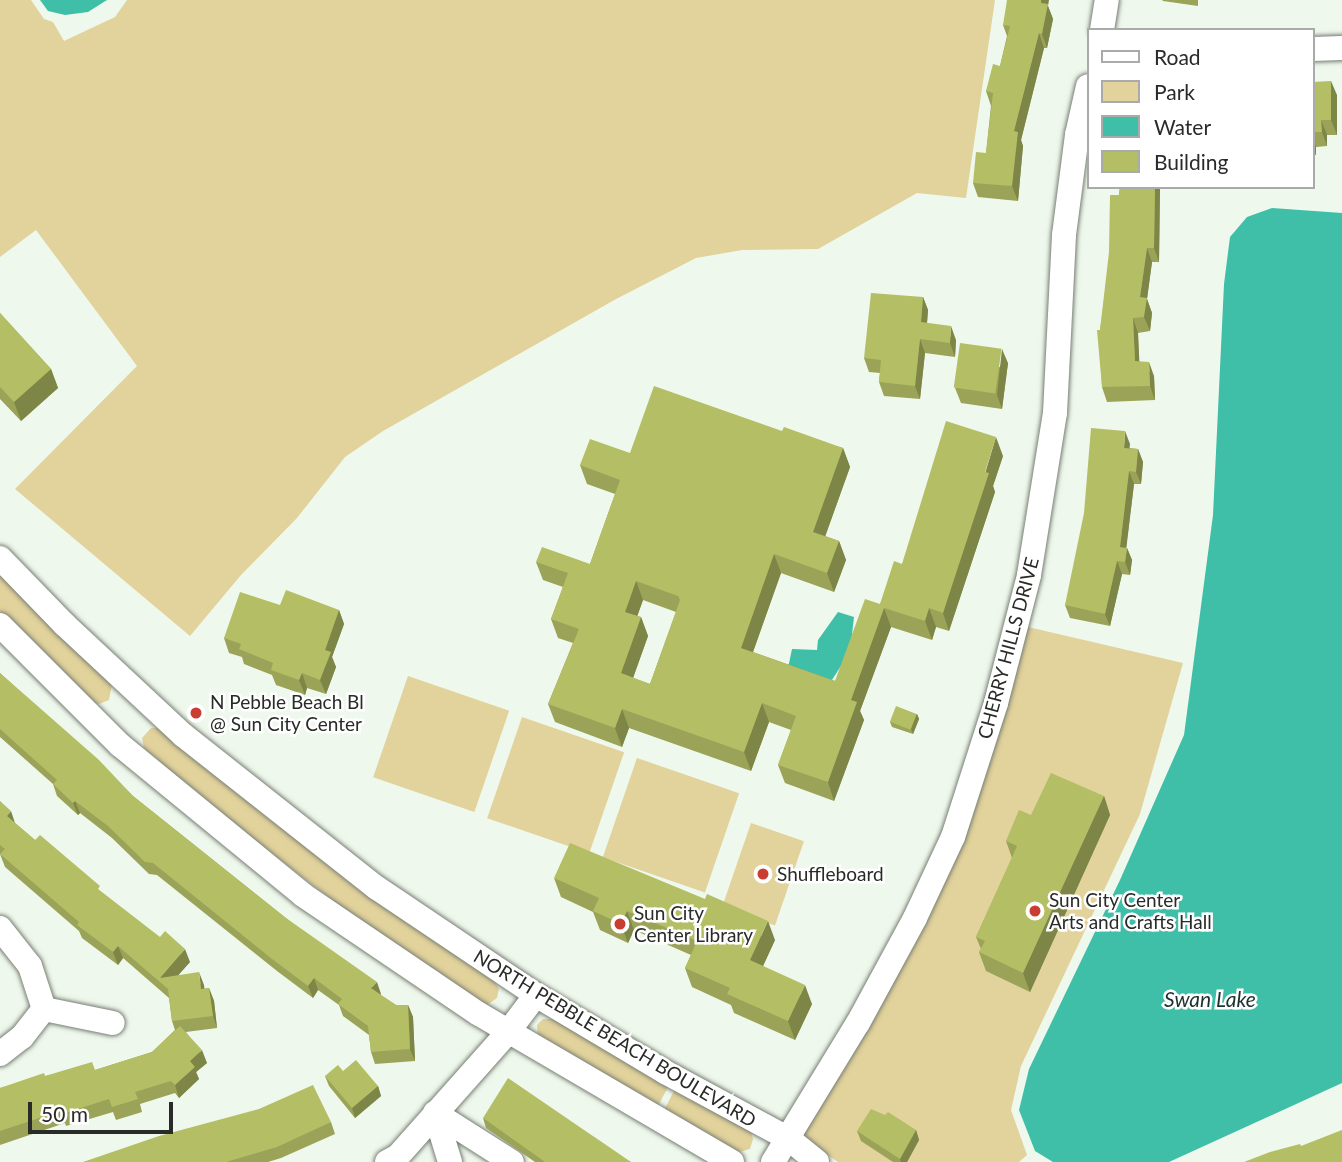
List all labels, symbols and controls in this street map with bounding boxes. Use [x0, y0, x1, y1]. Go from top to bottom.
legend [1086, 28, 1314, 189]
text: Road [1154, 44, 1201, 69]
text: Park [1154, 79, 1195, 104]
text: Water [1154, 114, 1211, 139]
text: Building [1154, 149, 1229, 174]
street label: CHERRY HILLS DRIVE [973, 554, 1043, 742]
place label: N Pebble Beach Bl @ Sun City Center [210, 691, 364, 735]
marker: N Pebble Beach Bl @ Sun City Center [188, 705, 204, 721]
place label: Shuffleboard [777, 863, 884, 885]
marker: Shuffleboard [755, 866, 771, 882]
place label: Sun City Center Arts and Crafts Hall [1049, 889, 1212, 933]
place label: Sun City Center Library [634, 902, 753, 946]
marker: Sun City Center Arts and Crafts Hall [1027, 903, 1043, 919]
marker: Sun City Center Library [612, 916, 628, 932]
street label: NORTH PEBBLE BEACH BOULEVARD [470, 944, 760, 1132]
water label: Swan Lake [1164, 986, 1256, 1012]
scale bar [32, 1088, 177, 1132]
text: 50 m [41, 1101, 88, 1126]

